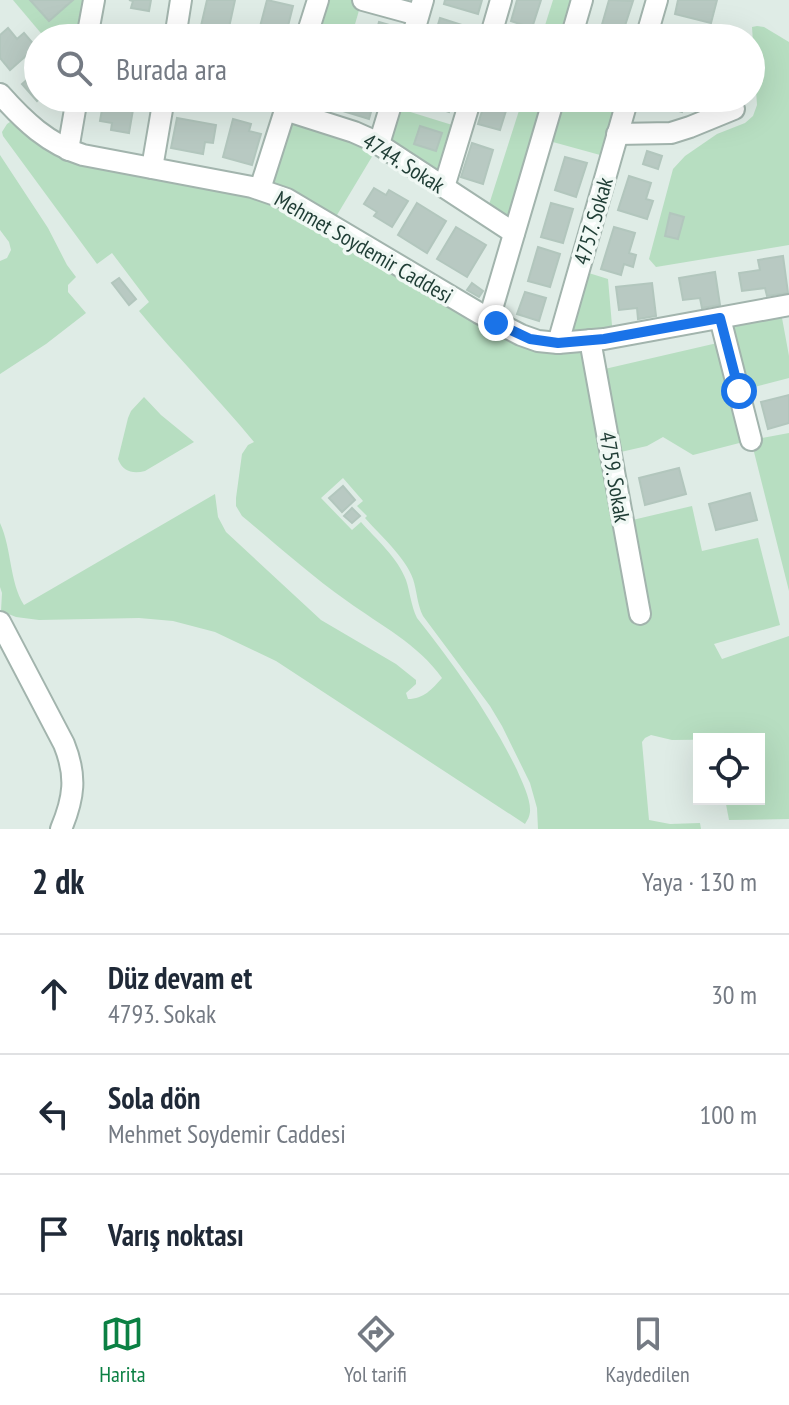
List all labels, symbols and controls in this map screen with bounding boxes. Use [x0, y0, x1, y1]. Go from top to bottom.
search box [24, 24, 765, 112]
icon: search [52, 46, 96, 90]
text: Burada ara [116, 49, 227, 88]
street label: 4744. Sokak [358, 127, 451, 199]
street label: 4757. Sokak [567, 174, 619, 268]
street label: Mehmet Soydemir Caddesi [270, 185, 458, 309]
route end [478, 305, 514, 341]
route start [721, 373, 757, 409]
street label: 4759. Sokak [593, 429, 637, 525]
map controls [693, 733, 765, 805]
button: locate [693, 733, 765, 805]
text: 2 dk [32, 859, 84, 903]
text: Yaya · 130 m [642, 865, 757, 898]
text: Düz devam et [108, 958, 252, 997]
icon: ahead [32, 972, 76, 1016]
text: 30 m [711, 978, 757, 1011]
text: 4793. Sokak [108, 997, 216, 1030]
text: Sola dön [108, 1078, 201, 1117]
icon: left [32, 1092, 76, 1136]
text: 100 m [699, 1098, 757, 1131]
text: Mehmet Soydemir Caddesi [108, 1117, 346, 1150]
icon: arrive [32, 1212, 76, 1256]
text: Varış noktası [108, 1215, 244, 1254]
tab: Harita [99, 1312, 146, 1388]
tab: Yol tarifi [344, 1312, 407, 1388]
tab: Kaydedilen [606, 1312, 690, 1388]

